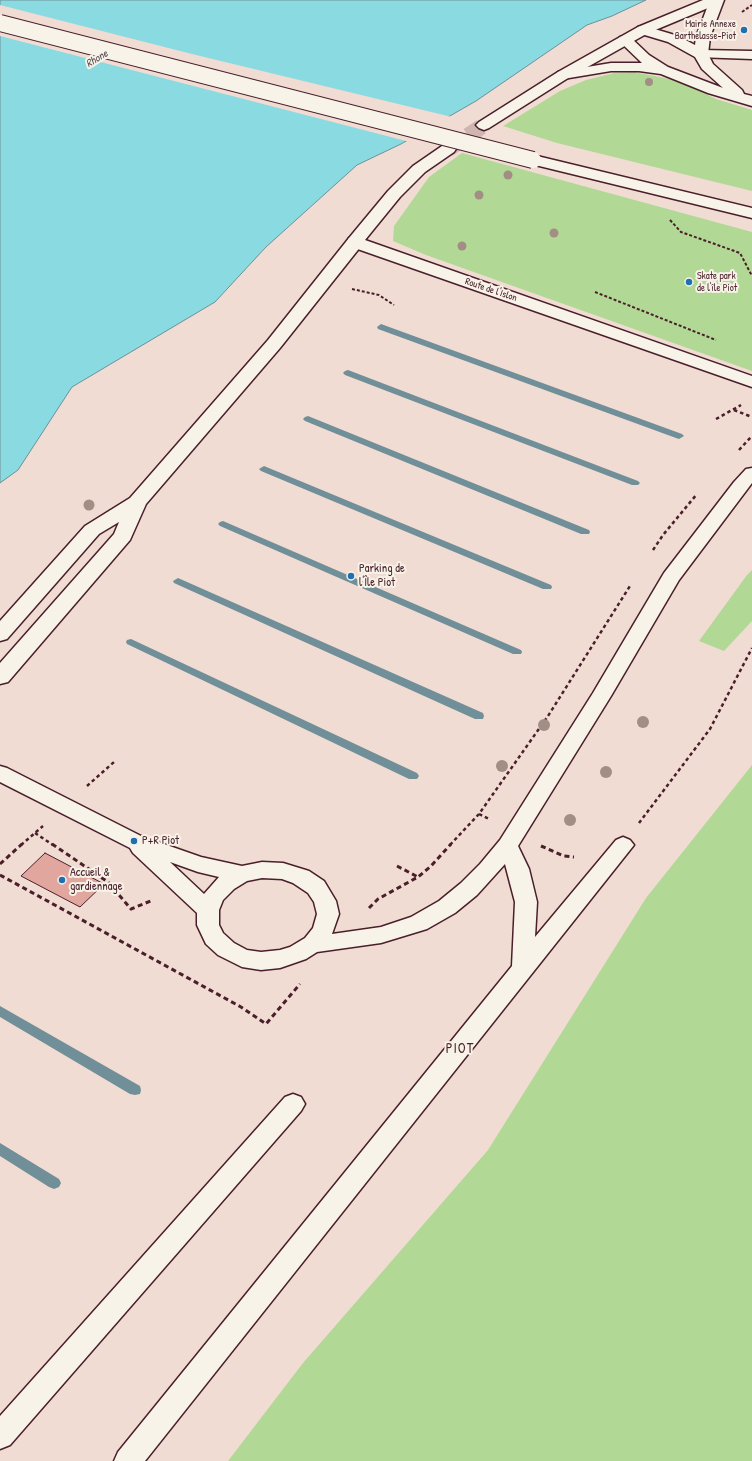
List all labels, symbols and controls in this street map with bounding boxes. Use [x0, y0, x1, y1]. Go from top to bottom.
place label: Mairie Annexe Barthelasse-Piot [675, 18, 736, 42]
marker: Mairie Annexe Barthelasse-Piot [739, 25, 749, 35]
water label: Rhone [84, 47, 110, 71]
place label: Skate park de l'île Piot [697, 270, 737, 294]
street label: Route de l'Islon [463, 276, 519, 304]
marker: Skate park de l'île Piot [684, 277, 694, 287]
place label: Parking de l'Île Piot [359, 562, 405, 590]
marker: Parking de l'Île Piot [346, 571, 356, 581]
place label: P+R Piot [142, 834, 179, 848]
marker: P+R Piot [129, 836, 139, 846]
place label: Accueil & gardiennage [70, 866, 122, 894]
marker: Accueil & gardiennage [57, 875, 67, 885]
district label: PIOT [446, 1041, 474, 1057]

